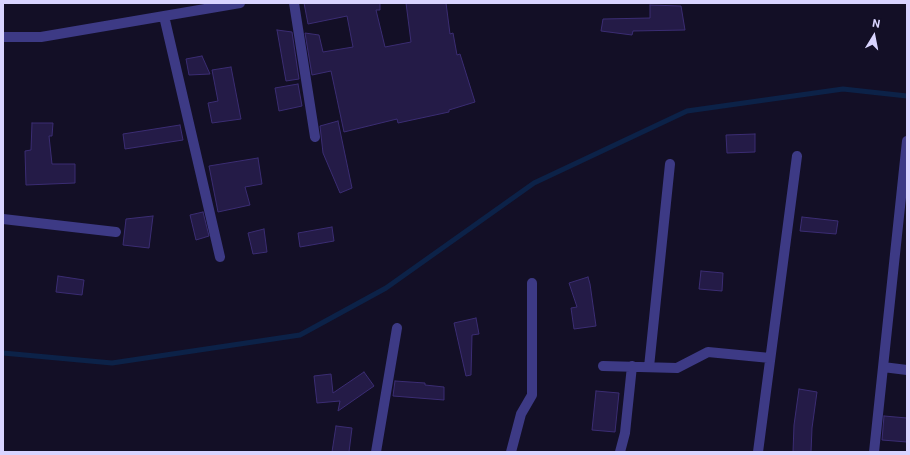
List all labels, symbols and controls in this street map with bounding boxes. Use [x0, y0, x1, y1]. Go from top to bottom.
north arrow [854, 16, 894, 56]
text: N [871, 17, 881, 31]

